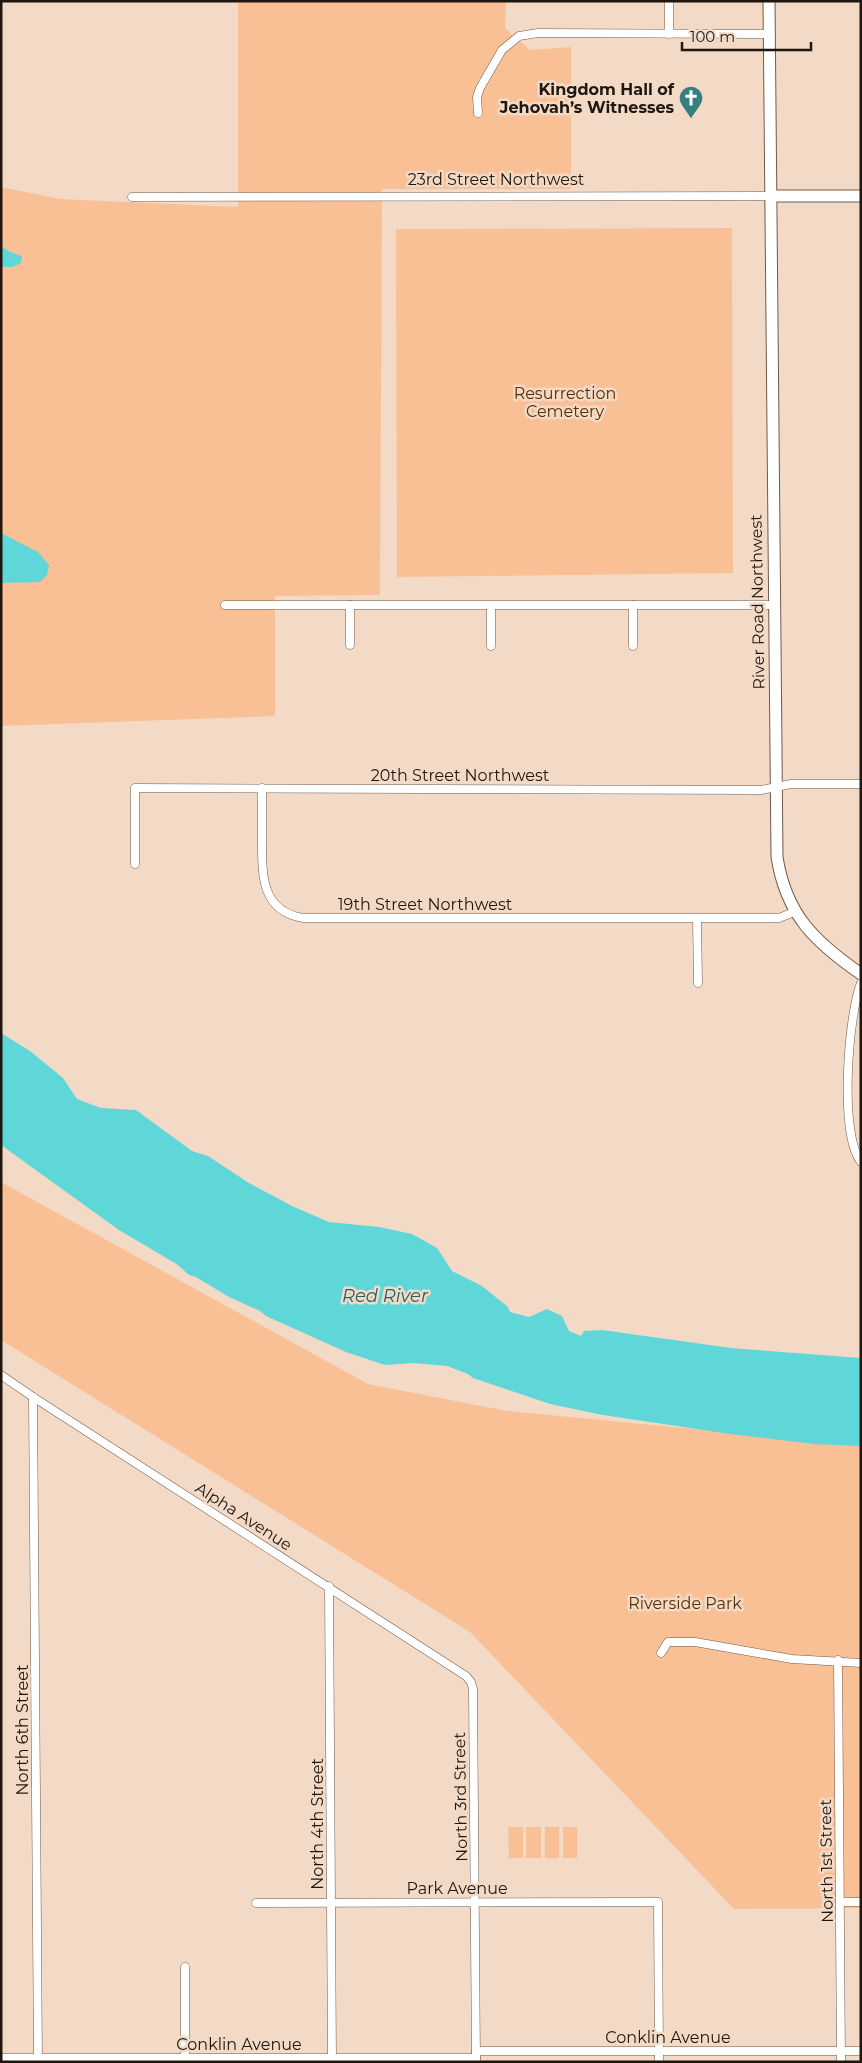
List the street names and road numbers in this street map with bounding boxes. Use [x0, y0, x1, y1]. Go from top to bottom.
street label: 23rd Street Northwest [408, 170, 585, 189]
street label: River Road Northwest [746, 514, 769, 690]
street label: 20th Street Northwest [371, 766, 550, 785]
street label: 19th Street Northwest [338, 895, 513, 914]
street label: Alpha Avenue [192, 1478, 296, 1555]
street label: North 6th Street [13, 1664, 32, 1795]
street label: North 3rd Street [450, 1731, 471, 1862]
street label: North 4th Street [308, 1758, 327, 1890]
street label: North 1st Street [816, 1798, 837, 1923]
street label: Park Avenue [406, 1879, 508, 1898]
street label: Conklin Avenue [605, 2028, 731, 2047]
street label: Conklin Avenue [176, 2035, 302, 2054]

